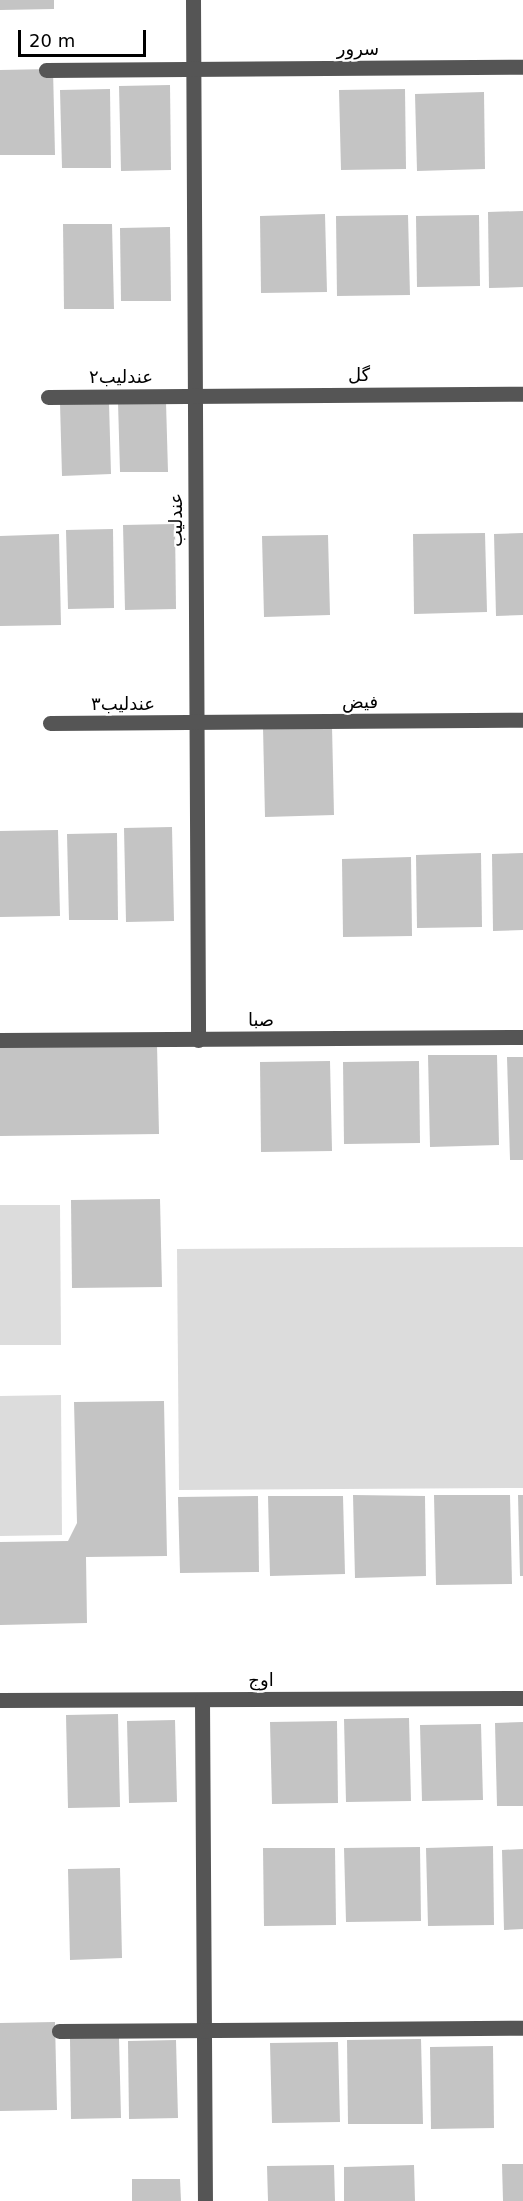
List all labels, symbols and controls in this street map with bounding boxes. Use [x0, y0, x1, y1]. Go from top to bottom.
scale bar [21, 18, 148, 56]
text: 20 m [29, 30, 75, 51]
street label: سرور [337, 38, 379, 60]
street label: گل [348, 364, 370, 386]
street label: عندلیب۲ [89, 366, 153, 388]
street label: عندلیب [165, 493, 187, 547]
street label: فیض [342, 691, 378, 713]
street label: عندلیب۳ [91, 693, 155, 715]
street label: صبا [248, 1009, 274, 1031]
street label: اوج [248, 1669, 274, 1691]

